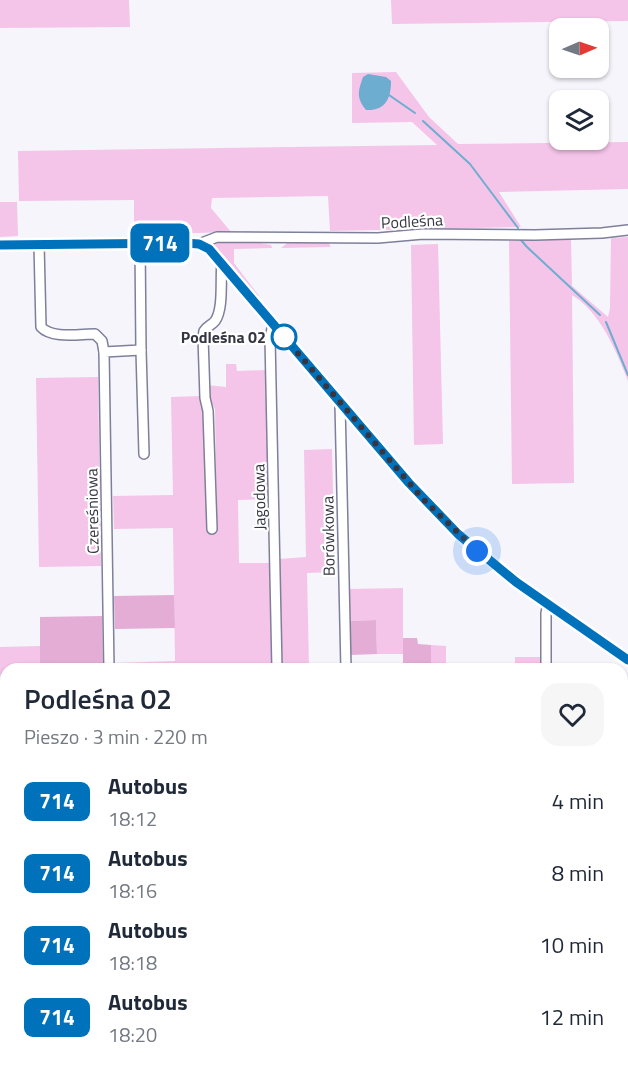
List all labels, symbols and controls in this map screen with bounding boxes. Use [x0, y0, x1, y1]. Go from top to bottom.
north arrow [549, 18, 609, 78]
map controls [549, 18, 609, 150]
button: layers [549, 90, 609, 150]
street label: Podleśna [380, 207, 444, 235]
line badge: 714 [126, 224, 195, 262]
text: 714 [142, 227, 178, 259]
marker: Podleśna 02 [271, 324, 297, 350]
place label: Podleśna 02 [181, 325, 266, 349]
street label: Jagodowa [246, 464, 272, 530]
street label: Czereśniowa [79, 468, 105, 554]
street label: Borówkowa [315, 496, 341, 576]
your location [462, 536, 492, 566]
text: Podleśna 02 [24, 677, 172, 720]
button: heart [541, 683, 604, 746]
text: Pieszo · 3 min · 220 m [24, 721, 208, 752]
text: Autobus [108, 769, 188, 803]
text: 4 min [552, 784, 604, 818]
text: 714 [39, 785, 75, 817]
text: 18:12 [108, 803, 157, 834]
text: Autobus [108, 841, 188, 875]
text: 8 min [552, 856, 604, 890]
text: 714 [39, 857, 75, 889]
text: 18:16 [108, 875, 157, 906]
text: Autobus [108, 913, 188, 947]
text: 10 min [539, 928, 604, 962]
text: 714 [39, 929, 75, 961]
text: 18:18 [108, 947, 157, 978]
text: Autobus [108, 985, 188, 1019]
text: 12 min [539, 1000, 604, 1034]
text: 714 [39, 1001, 75, 1033]
text: 18:20 [108, 1019, 157, 1050]

